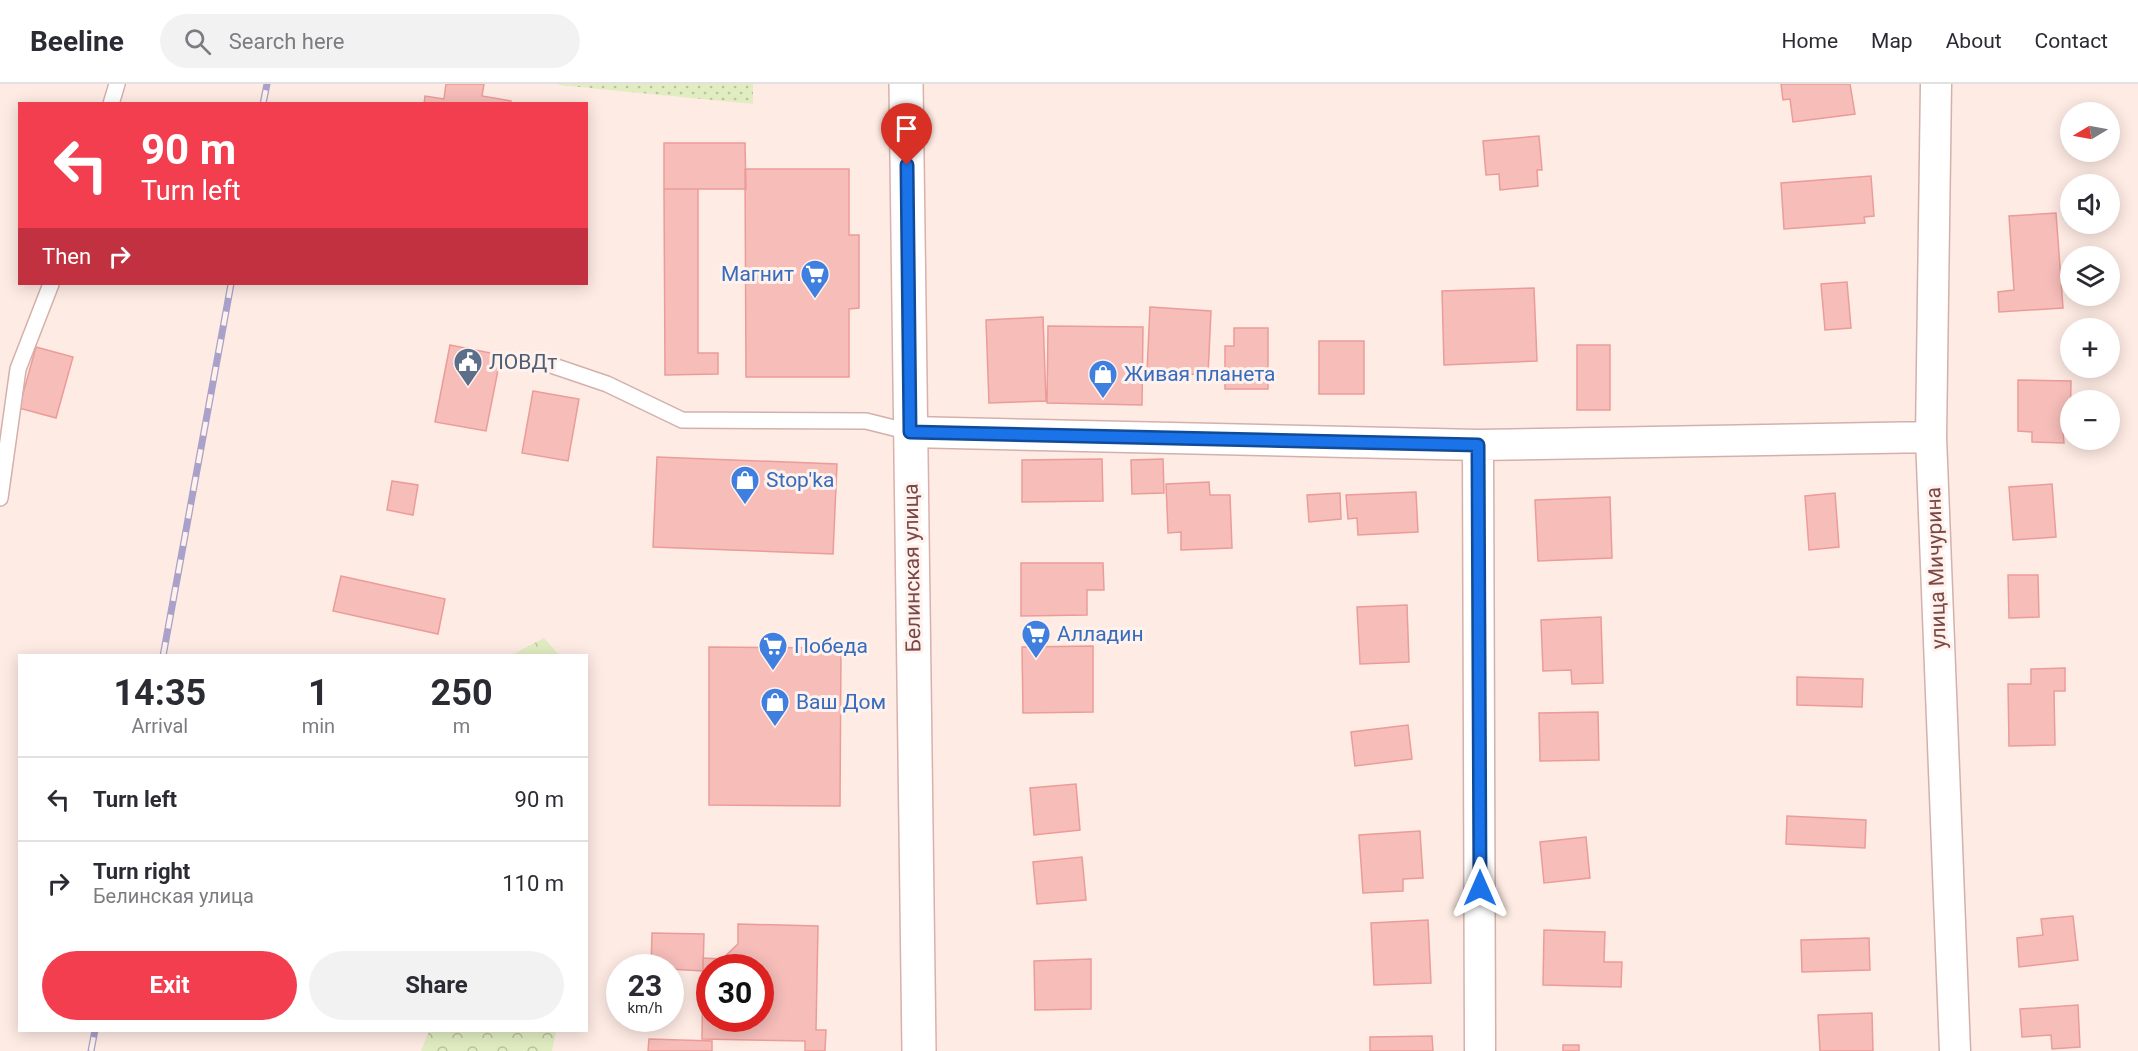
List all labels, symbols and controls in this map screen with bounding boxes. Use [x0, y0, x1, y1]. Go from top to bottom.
search box [160, 14, 580, 68]
text: Beeline [30, 25, 124, 58]
icon: search [181, 25, 214, 58]
text: Search here [229, 29, 345, 54]
text: Home [1782, 29, 1838, 53]
text: Map [1871, 29, 1913, 53]
text: About [1946, 29, 2002, 53]
text: Contact [2035, 29, 2108, 53]
north arrow [2060, 102, 2120, 162]
map controls [2060, 102, 2120, 450]
pin [881, 103, 932, 165]
icon: arrive [890, 112, 923, 145]
text: 90 m [141, 125, 236, 174]
icon: left [42, 126, 120, 204]
button: sound [2060, 174, 2120, 234]
text: Turn left [141, 175, 241, 207]
icon: right [103, 240, 136, 273]
text: Then [42, 244, 91, 269]
button: layers [2060, 246, 2120, 306]
supermarket icon: Магнит [799, 258, 831, 300]
place label: Магнит [721, 262, 794, 286]
button: + [2060, 318, 2120, 378]
public building icon: ЛОВДт [452, 346, 484, 388]
place label: ЛОВДт [489, 350, 557, 374]
shop icon: Живая планета [1087, 358, 1119, 400]
place label: Живая планета [1124, 362, 1276, 386]
button: − [2060, 390, 2120, 450]
shop icon: Stop'ka [729, 464, 761, 506]
place label: Stop'ka [766, 468, 834, 492]
street label: Белинская улица [899, 483, 925, 653]
street label: улица Мичурина [1921, 487, 1951, 649]
supermarket icon: Алладин [1020, 618, 1052, 660]
place label: Алладин [1057, 622, 1144, 646]
supermarket icon: Победа [757, 630, 789, 672]
place label: Победа [794, 634, 868, 658]
text: 14:35 [113, 672, 206, 714]
text: 1 [308, 672, 329, 714]
text: 250 [431, 672, 493, 714]
shop icon: Ваш Дом [759, 686, 791, 728]
place label: Ваш Дом [796, 690, 886, 714]
text: Arrival [131, 714, 188, 738]
text: min [302, 714, 335, 738]
text: m [453, 714, 470, 738]
icon: left [42, 783, 75, 816]
text: Turn left [93, 787, 177, 812]
text: 90 m [515, 787, 564, 812]
position arrow [1448, 856, 1512, 920]
text: Turn right [93, 859, 190, 884]
icon: right [42, 867, 75, 900]
text: 110 m [502, 871, 564, 896]
text: Белинская улица [93, 884, 254, 908]
button: Exit [42, 951, 297, 1020]
button: Share [309, 951, 564, 1020]
speed limit sign: 30 [696, 954, 774, 1032]
text: 23 [628, 968, 662, 1003]
text: km/h [627, 999, 663, 1017]

